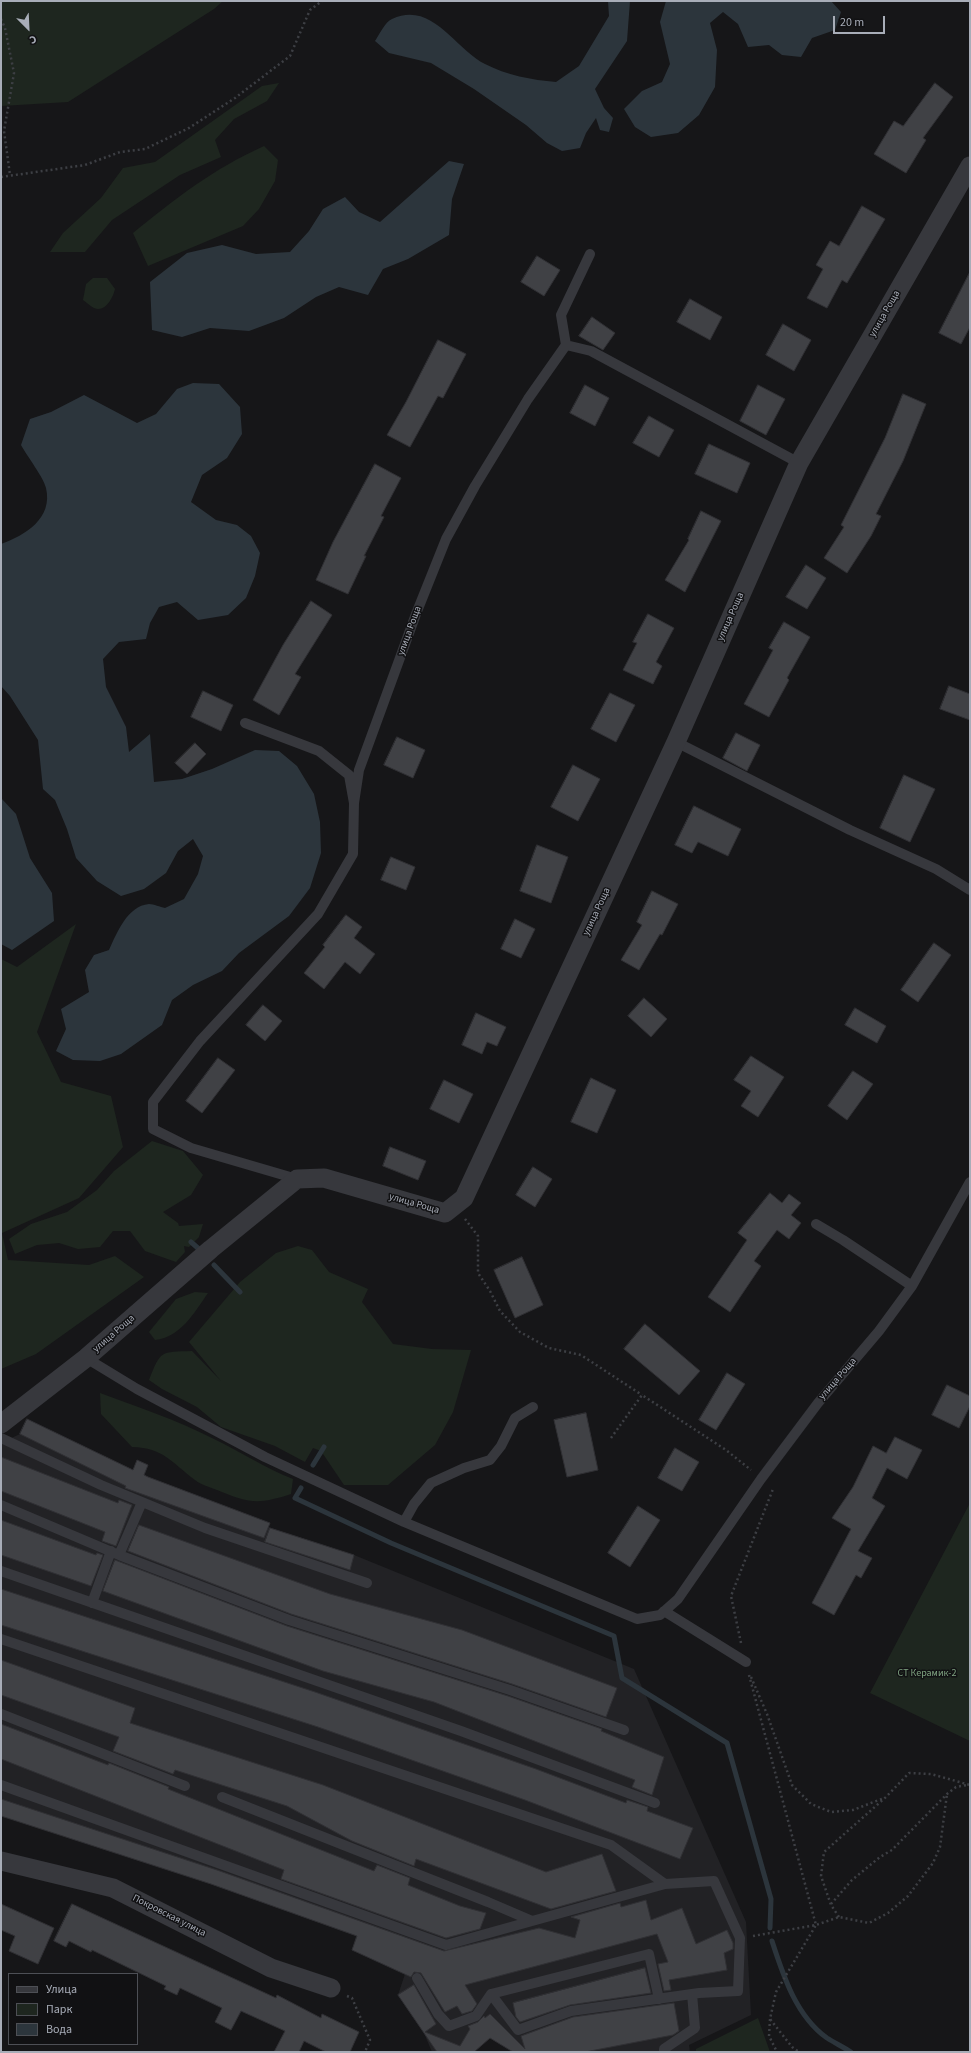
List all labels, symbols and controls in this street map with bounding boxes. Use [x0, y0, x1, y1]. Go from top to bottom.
north arrow [8, 8, 48, 48]
scale bar [835, 8, 887, 34]
text: 20 m [840, 14, 864, 31]
text: С [27, 31, 39, 48]
street label: улица Роща [867, 289, 903, 339]
street label: улица Роща [715, 591, 747, 643]
street label: улица Роща [396, 605, 424, 657]
street label: улица Роща [581, 886, 613, 938]
street label: улица Роща [387, 1191, 441, 1217]
street label: улица Роща [91, 1312, 137, 1356]
street label: улица Роща [816, 1356, 860, 1402]
park label: СТ Керамик-2 [898, 1668, 956, 1680]
street label: Покровская улица [130, 1892, 208, 1940]
legend [8, 1973, 138, 2045]
text: Улица [46, 1981, 77, 1998]
text: Парк [46, 2001, 72, 2018]
text: Вода [46, 2021, 72, 2038]

